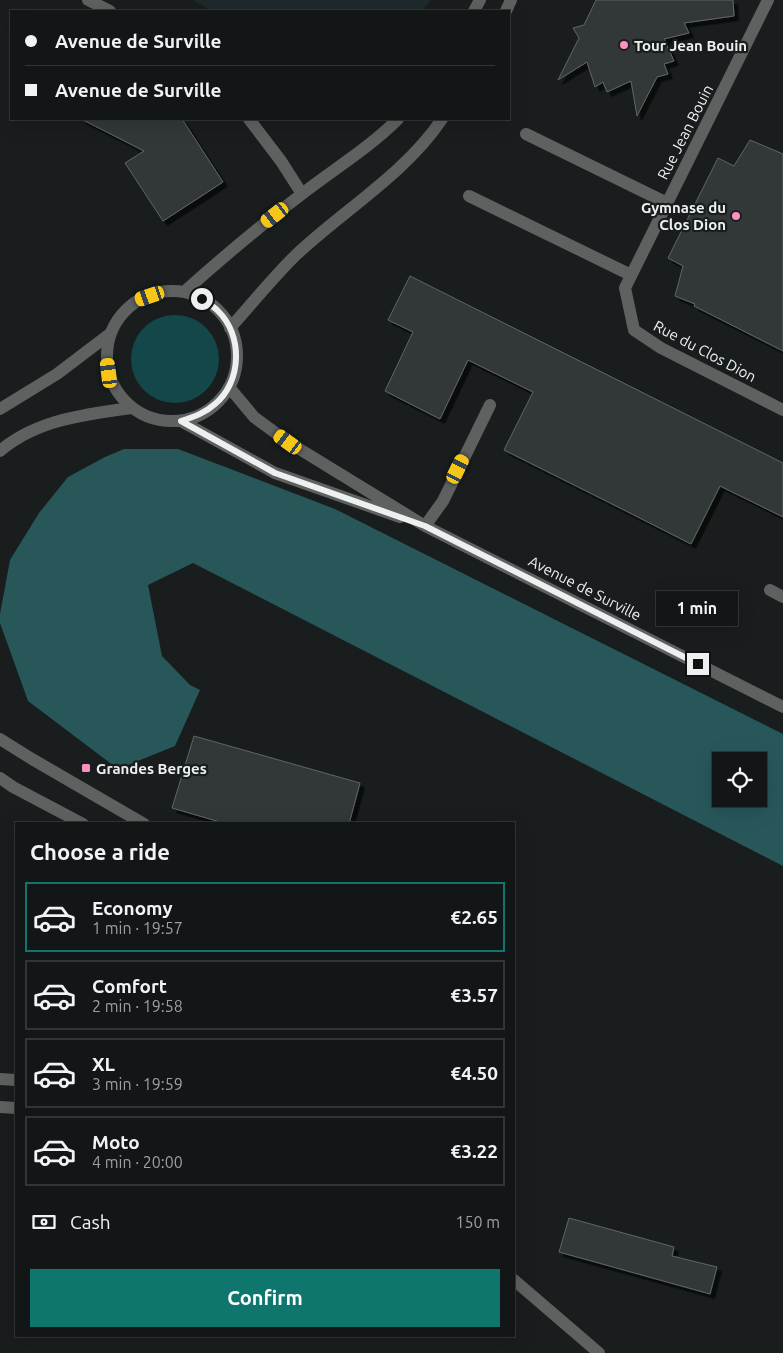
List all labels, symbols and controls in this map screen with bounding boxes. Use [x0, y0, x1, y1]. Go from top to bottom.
text: Avenue de Surville [55, 30, 221, 52]
place label: Tour Jean Bouin [634, 37, 747, 54]
marker: Tour Jean Bouin [618, 39, 630, 51]
text: Avenue de Surville [55, 79, 221, 101]
street label: Rue Jean Bouin [654, 82, 716, 182]
place label: Gymnase du Clos Dion [641, 199, 726, 233]
car [258, 200, 291, 230]
marker: Gymnase du Clos Dion [730, 210, 742, 222]
car [133, 284, 166, 308]
route start [191, 288, 213, 310]
street label: Rue du Clos Dion [651, 317, 759, 385]
car [99, 357, 118, 389]
car [271, 427, 304, 457]
car [444, 452, 471, 486]
street label: Avenue de Surville [526, 552, 644, 624]
callout: 1 min [657, 592, 739, 626]
text: 1 min [677, 599, 717, 617]
route end [687, 653, 709, 675]
map controls [712, 752, 767, 807]
button: locate [712, 752, 767, 807]
place label: Grandes Berges [96, 760, 207, 777]
marker: Grandes Berges [80, 762, 92, 774]
text: Choose a ride [30, 839, 170, 864]
icon: car [32, 895, 77, 940]
text: Economy [92, 897, 173, 919]
text: €2.65 [450, 906, 498, 928]
text: 1 min · 19:57 [92, 919, 183, 937]
icon: car [32, 973, 77, 1018]
text: Comfort [92, 975, 167, 997]
text: €3.57 [450, 984, 498, 1006]
text: 2 min · 19:58 [92, 997, 183, 1015]
icon: car [32, 1051, 77, 1096]
text: XL [92, 1053, 115, 1075]
text: €4.50 [450, 1062, 498, 1084]
text: 3 min · 19:59 [92, 1075, 183, 1093]
icon: car [32, 1129, 77, 1174]
text: Moto [92, 1131, 140, 1153]
text: €3.22 [450, 1140, 498, 1162]
text: 4 min · 20:00 [92, 1153, 183, 1171]
icon: cash [30, 1208, 58, 1236]
text: Cash [70, 1211, 111, 1233]
text: 150 m [455, 1213, 500, 1231]
button: Confirm [30, 1269, 500, 1327]

